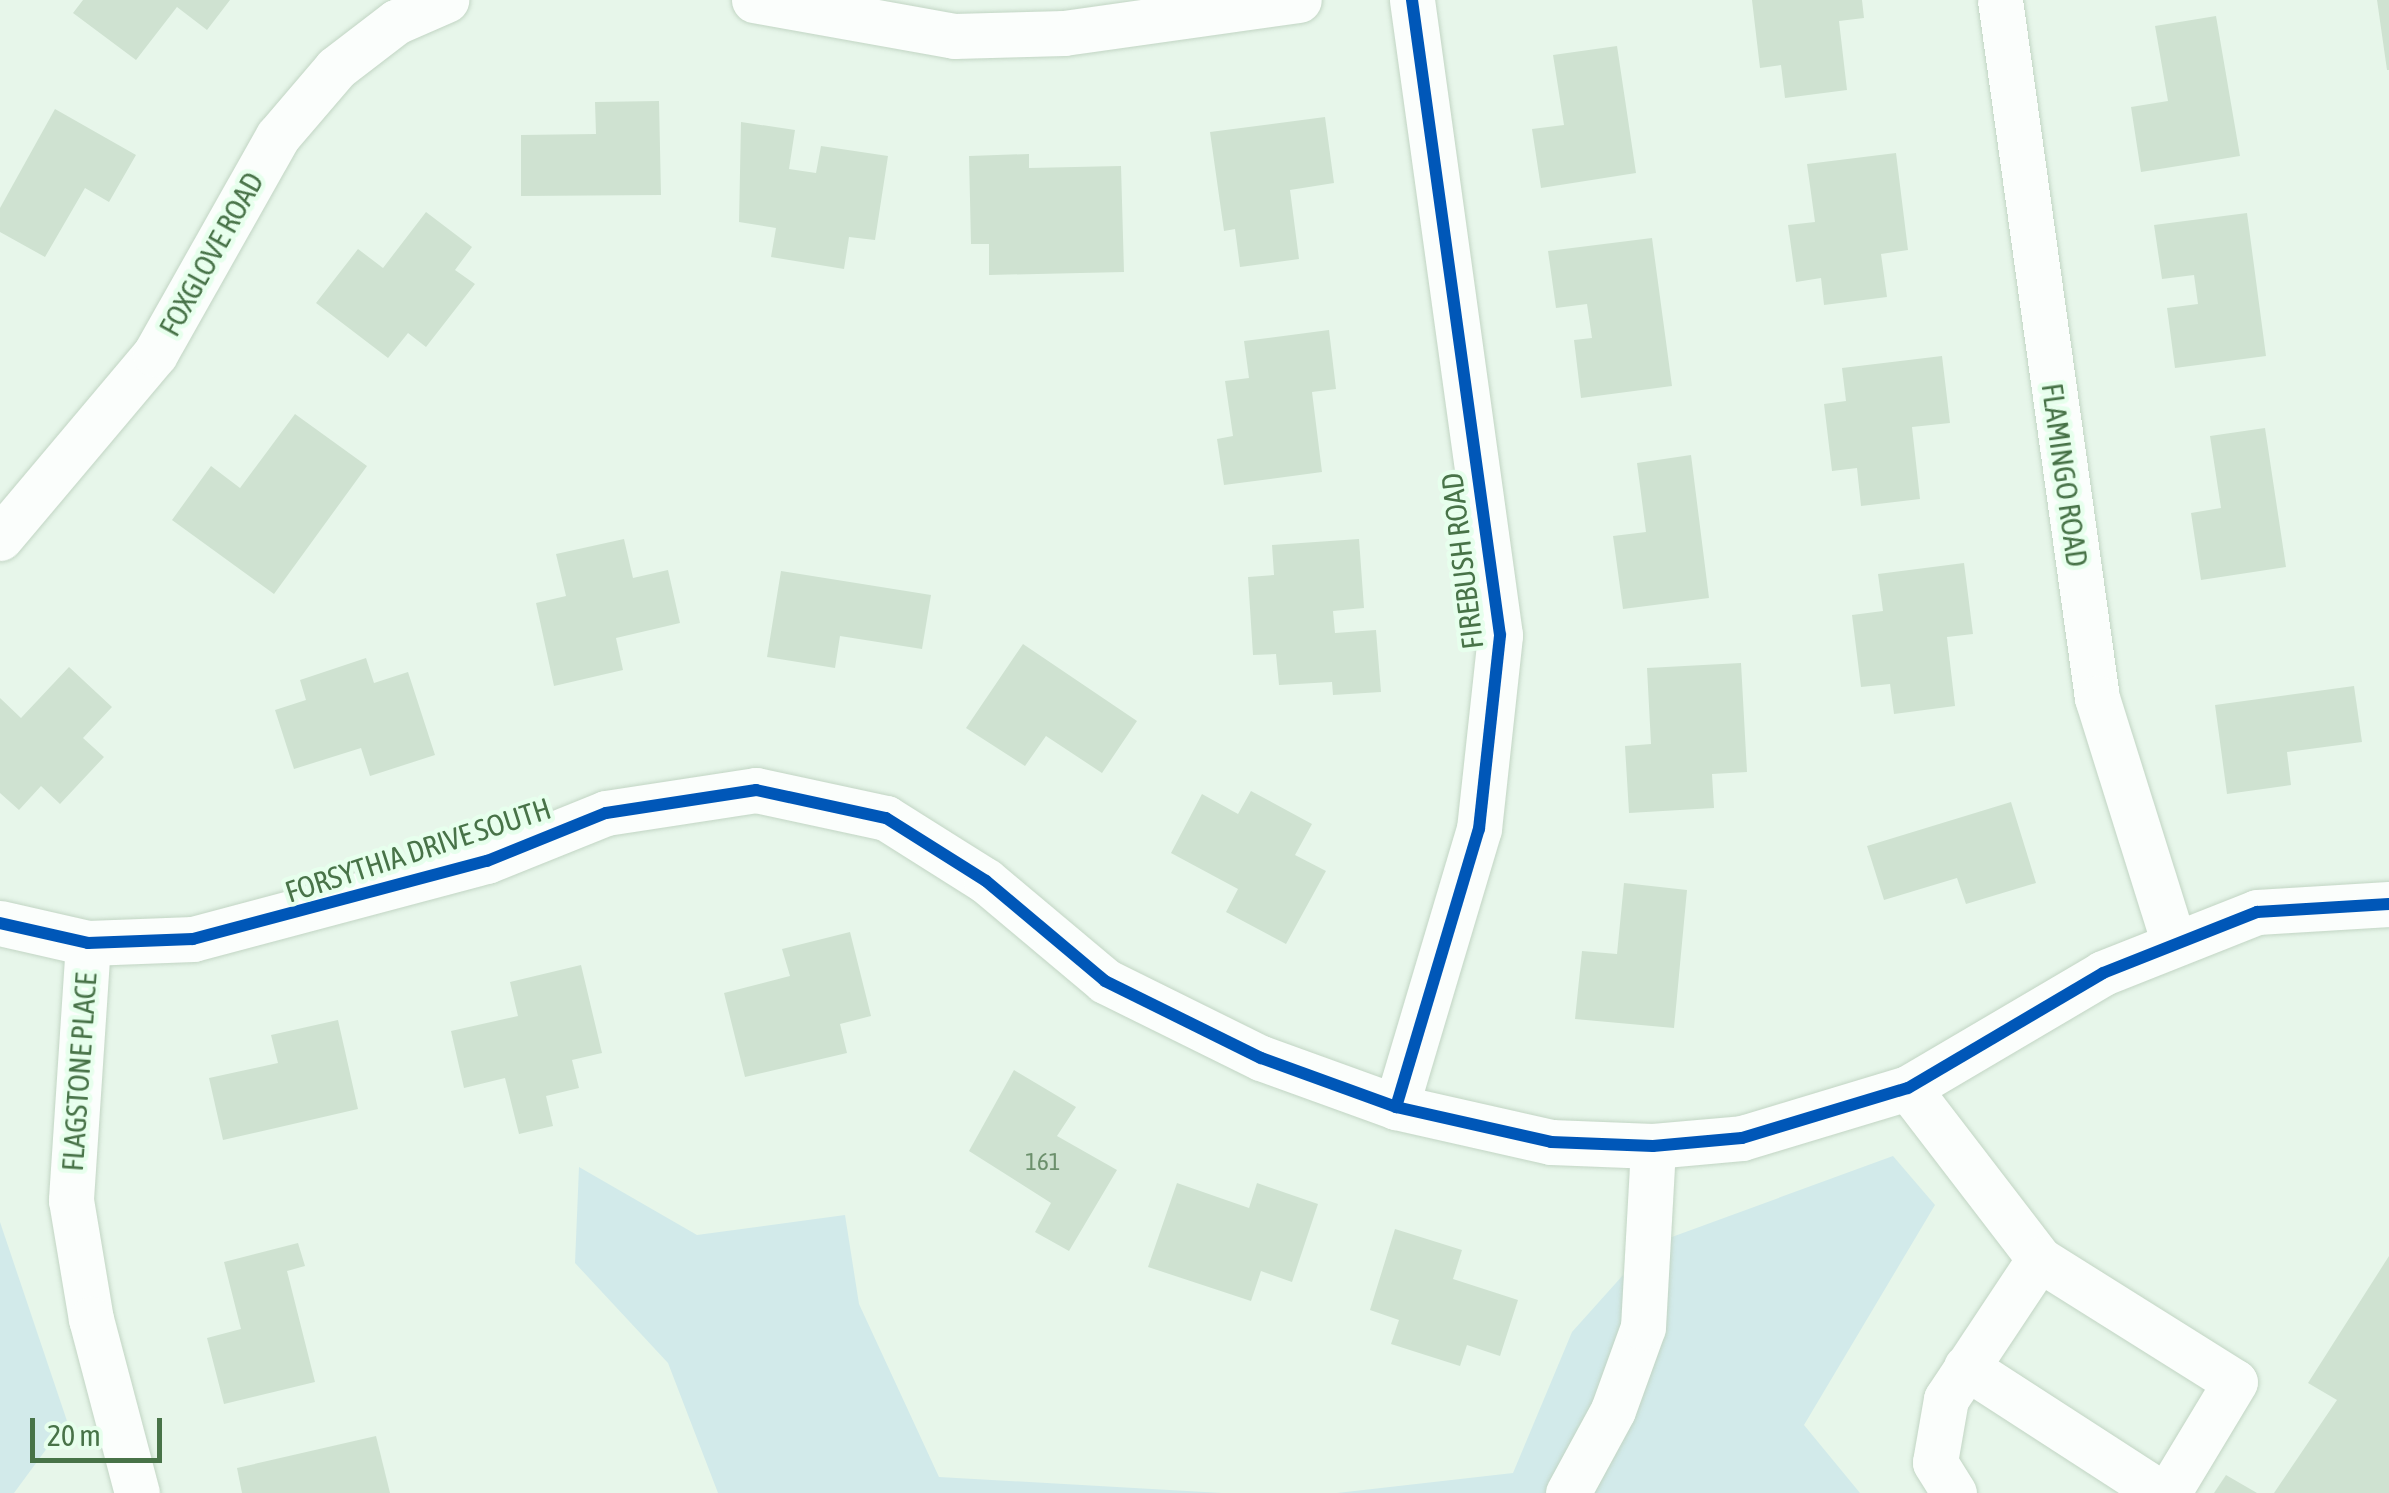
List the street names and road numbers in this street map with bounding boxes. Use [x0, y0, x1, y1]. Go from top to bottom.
street label: FOXGLOVE ROAD [151, 166, 271, 342]
street label: FLAMINGO ROAD [2034, 381, 2096, 569]
street label: FIREBUSH ROAD [1433, 471, 1491, 651]
street label: FORSYTHIA DRIVE SOUTH [281, 790, 555, 910]
street label: FLAGSTONE PLACE [54, 972, 104, 1172]

